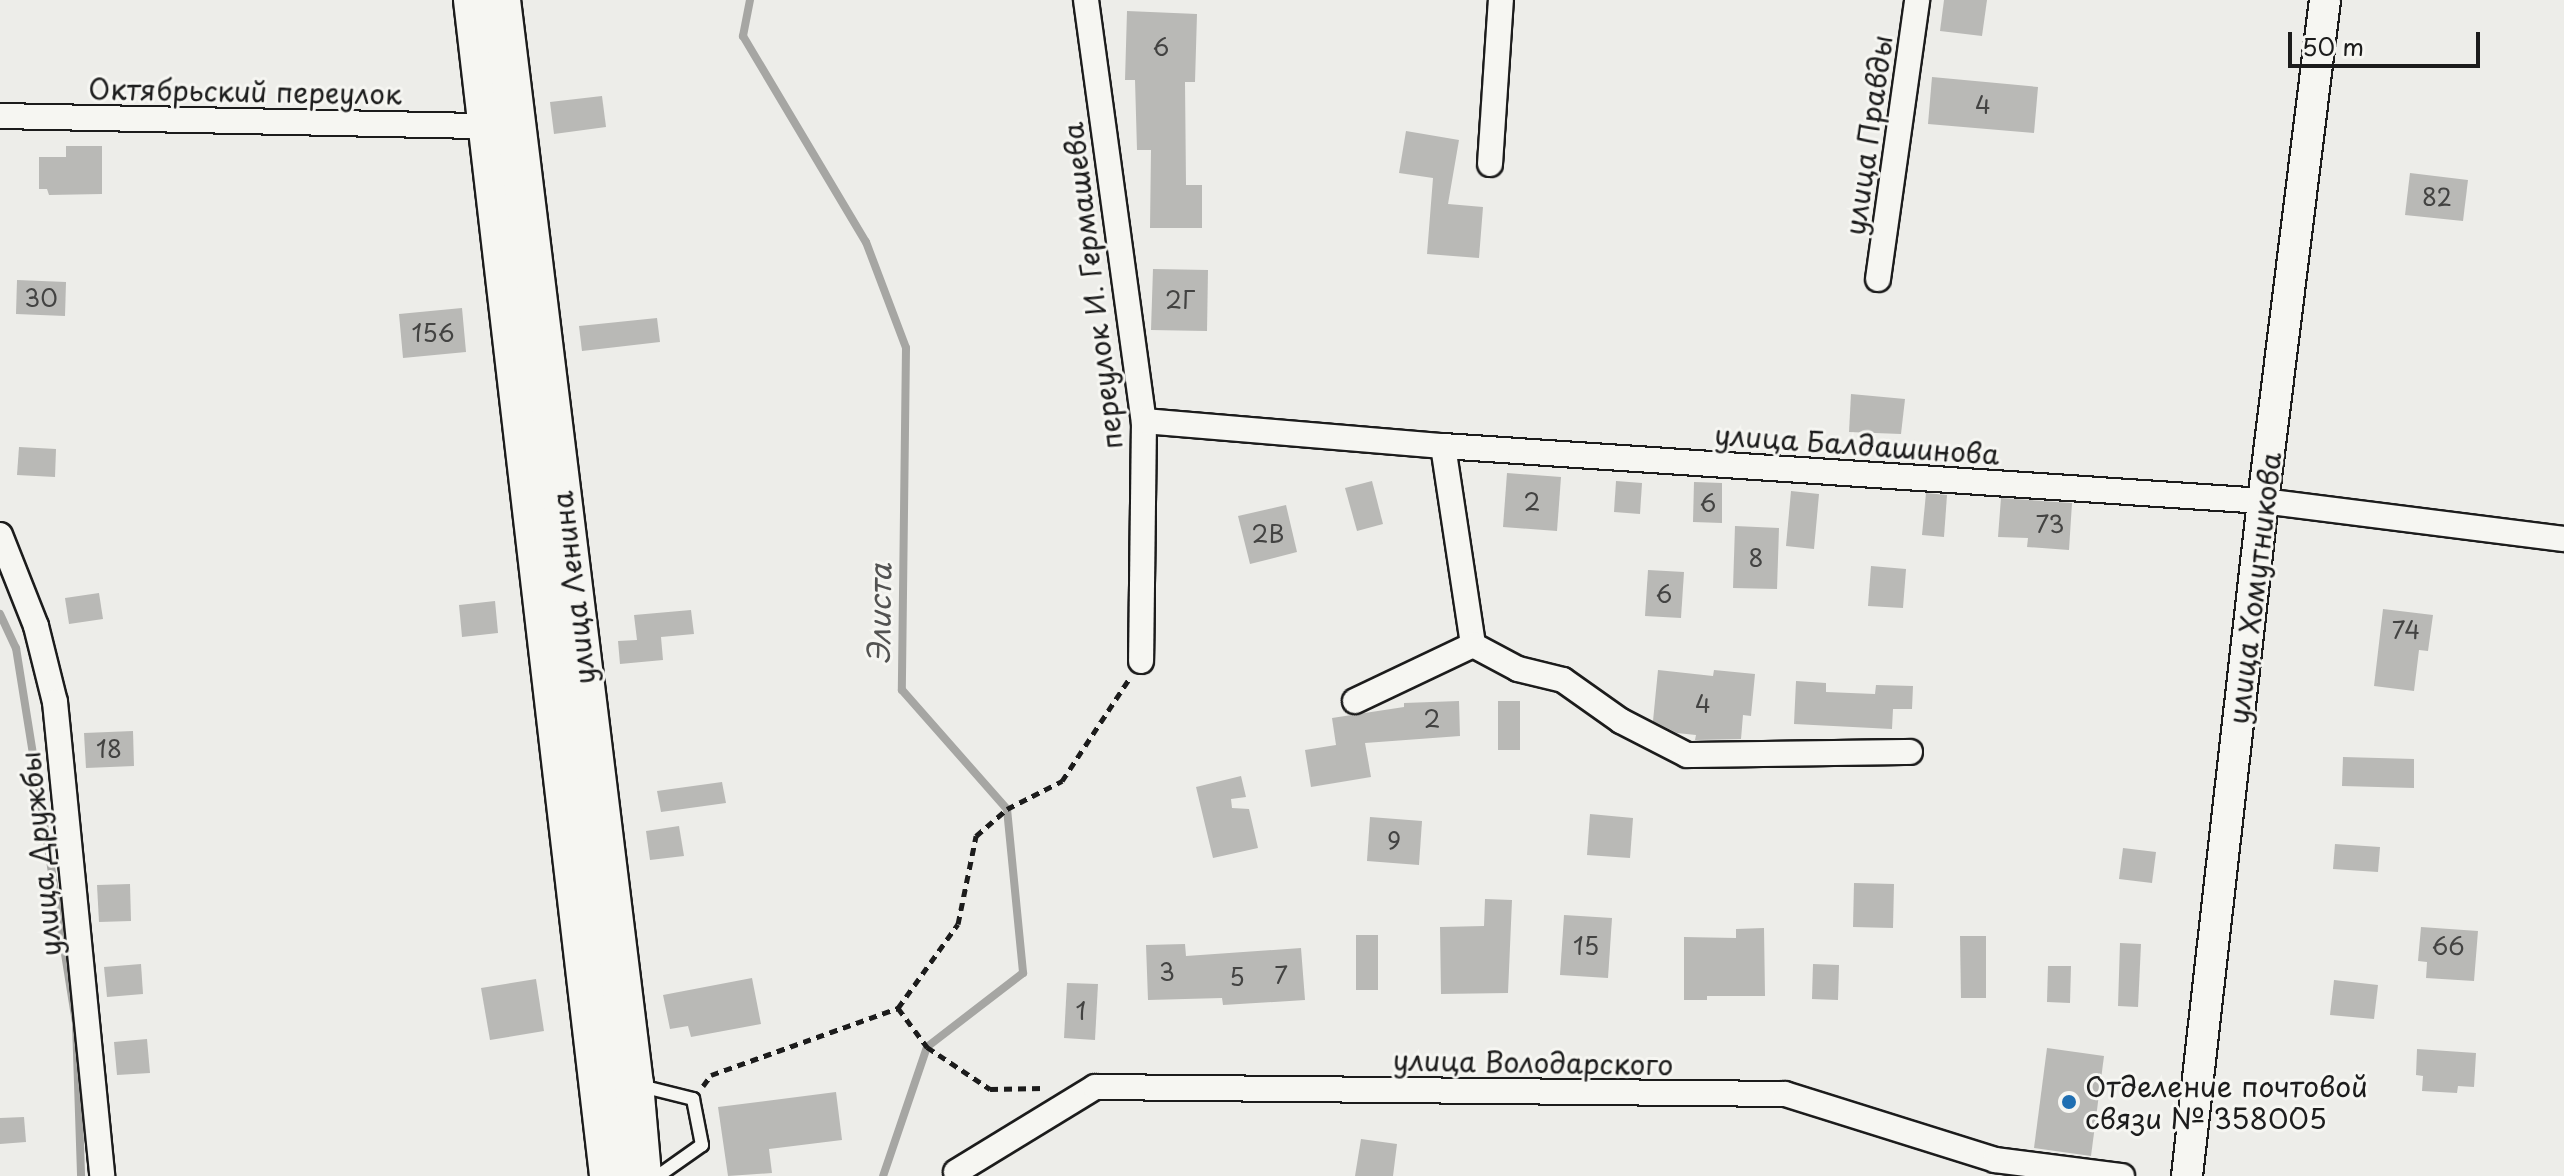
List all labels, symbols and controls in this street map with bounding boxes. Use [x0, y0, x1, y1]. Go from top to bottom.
scale bar [2292, 16, 2484, 66]
text: 50 m [2302, 28, 2364, 64]
street label: улица Правды [1837, 32, 1899, 238]
house number: 6 [1153, 33, 1169, 61]
street label: Октябрьский переулок [88, 71, 402, 111]
house number: 4 [1975, 91, 1991, 119]
street label: переулок И. Гермашева [1055, 121, 1129, 451]
house number: 82 [2422, 183, 2452, 211]
house number: 30 [24, 284, 58, 312]
house number: 2Г [1165, 286, 1195, 314]
house number: 156 [412, 319, 454, 347]
street label: улица Балдашинова [1713, 417, 2001, 471]
street label: улица Хомутникова [2221, 449, 2287, 727]
house number: 2 [1524, 488, 1540, 516]
street label: улица Ленина [544, 489, 602, 687]
house number: 6 [1700, 489, 1716, 517]
house number: 73 [2036, 510, 2064, 538]
house number: 2В [1252, 520, 1284, 548]
house number: 8 [1749, 544, 1763, 572]
water label: Элиста [860, 563, 898, 665]
house number: 6 [1656, 580, 1672, 608]
house number: 74 [2392, 616, 2420, 644]
house number: 4 [1695, 690, 1711, 718]
house number: 2 [1424, 705, 1440, 733]
house number: 18 [96, 735, 122, 763]
street label: улица Дружбы [12, 749, 68, 959]
house number: 9 [1387, 827, 1401, 855]
house number: 15 [1573, 932, 1599, 960]
house number: 66 [2431, 932, 2465, 960]
house number: 3 [1159, 958, 1175, 986]
house number: 7 [1274, 961, 1288, 989]
house number: 5 [1229, 963, 1245, 991]
house number: 1 [1076, 997, 1086, 1025]
street label: улица Володарского [1392, 1043, 1674, 1081]
place label: Отделение почтовой связи № 358005 [2085, 1069, 2367, 1135]
marker: Отделение почтовой связи № 358005 [2060, 1093, 2078, 1111]

